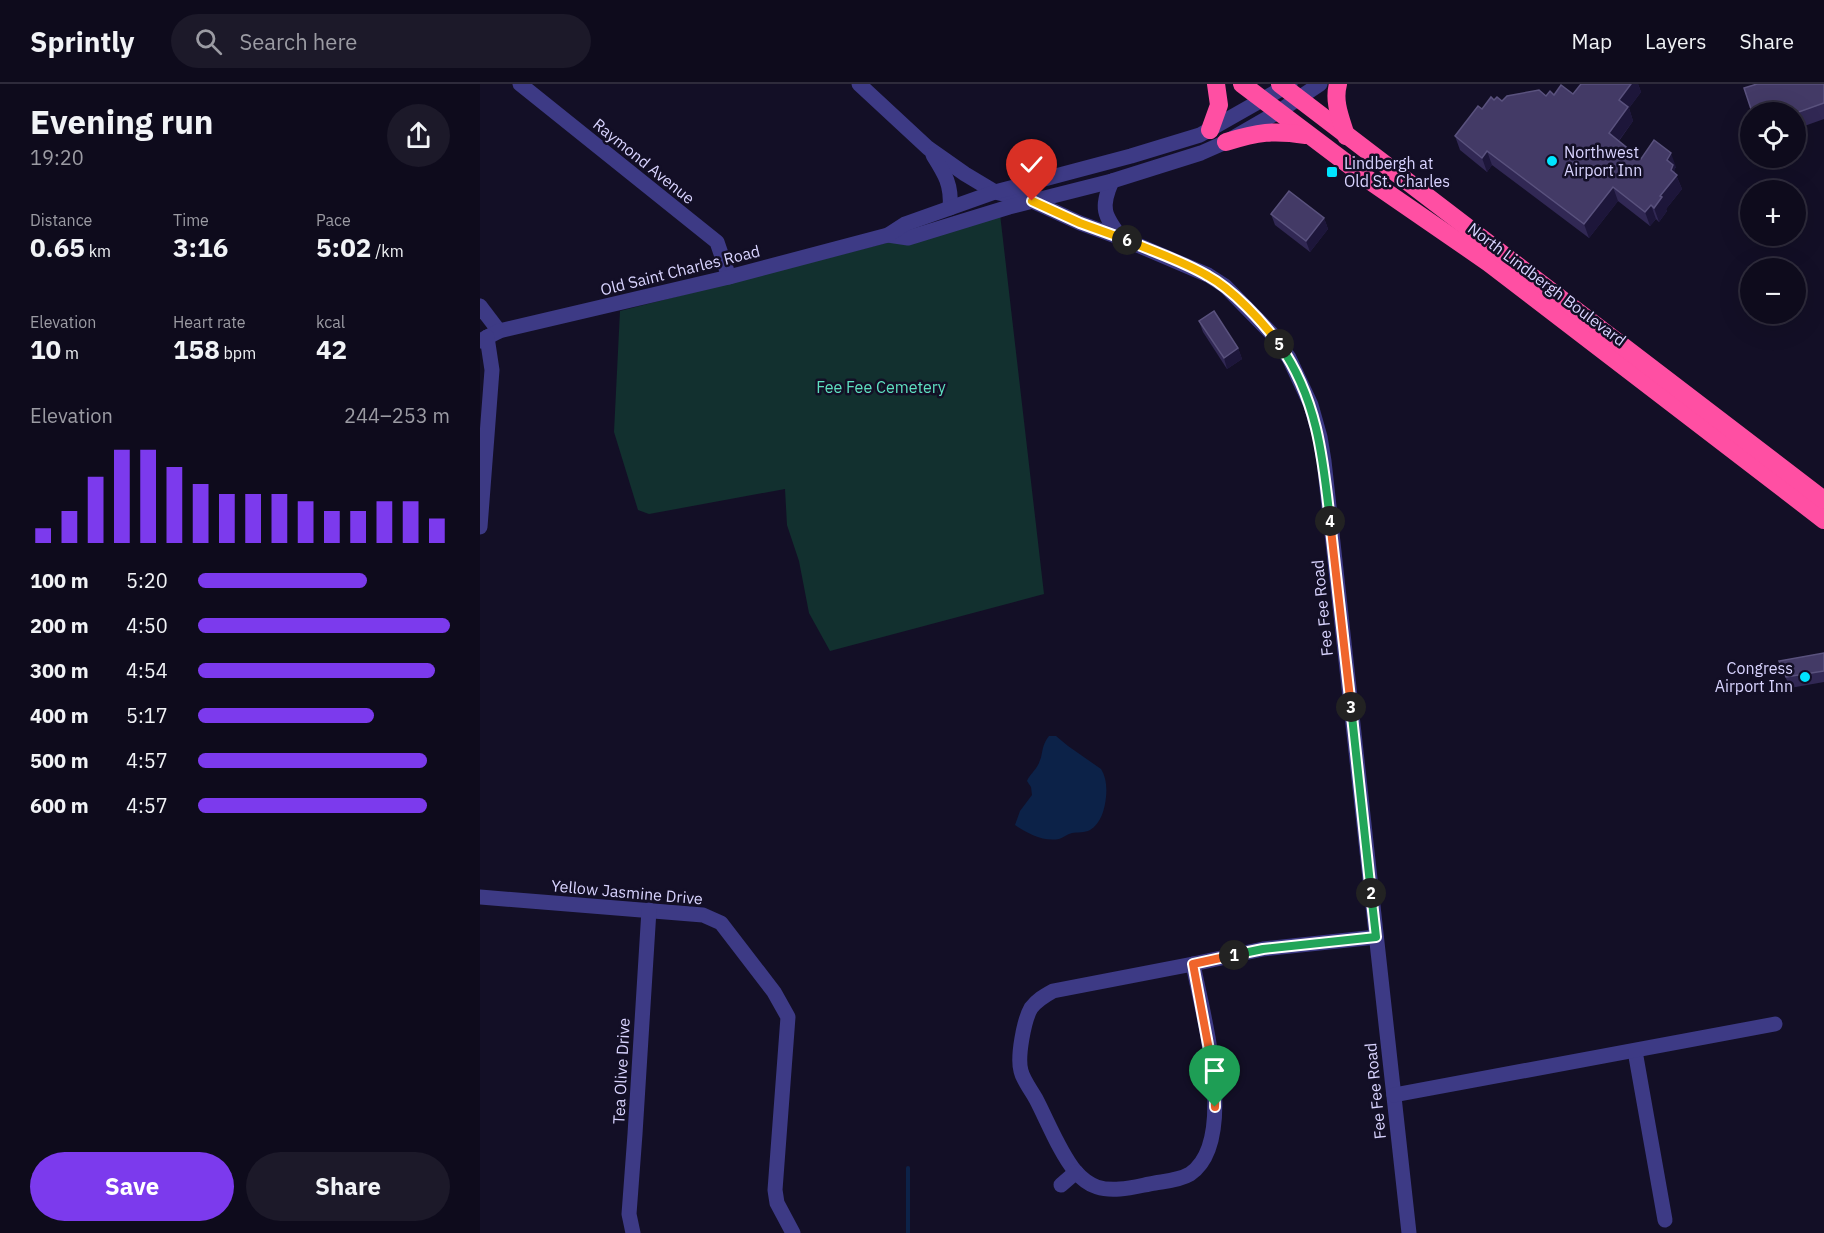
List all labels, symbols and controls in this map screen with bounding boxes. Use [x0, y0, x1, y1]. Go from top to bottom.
search box [171, 14, 591, 68]
text: Sprintly [30, 23, 135, 60]
icon: search [192, 25, 225, 58]
text: Search here [240, 27, 357, 56]
text: Map [1572, 27, 1612, 55]
text: Layers [1645, 27, 1707, 55]
text: Share [1740, 27, 1794, 55]
text: Evening run [30, 100, 214, 143]
map controls [1740, 102, 1806, 324]
button: locate [1740, 102, 1806, 168]
button: share [387, 104, 450, 167]
street label: Raymond Avenue [589, 114, 699, 208]
pin [1006, 139, 1057, 201]
place label: Northwest Airport Inn [1564, 142, 1642, 180]
text: 19:20 [30, 144, 84, 171]
icon: check [1015, 148, 1048, 181]
place label: Lindbergh at Old St. Charles [1344, 153, 1450, 191]
marker: Northwest Airport Inn [1545, 154, 1559, 168]
marker: Lindbergh at Old St. Charles [1325, 165, 1339, 179]
button: + [1740, 180, 1806, 246]
text: Distance [30, 210, 92, 230]
text: Time [173, 210, 209, 230]
text: Pace [316, 210, 351, 230]
street label: North Lindbergh Boulevard [1464, 218, 1630, 350]
pin: 6 [1112, 225, 1142, 255]
text: 0.65 [30, 230, 85, 264]
text: 3:16 [173, 230, 228, 264]
text: 5:02 [316, 230, 371, 264]
text: 6 [1122, 230, 1132, 250]
street label: Old Saint Charles Road [598, 240, 762, 300]
text: km [85, 241, 111, 261]
text: /km [371, 241, 404, 261]
button: − [1740, 258, 1806, 324]
text: Elevation [30, 312, 96, 332]
text: Heart rate [173, 312, 246, 332]
text: kcal [316, 312, 345, 332]
pin: 5 [1264, 329, 1294, 359]
text: 10 [30, 332, 61, 366]
text: 158 [173, 332, 220, 366]
text: 42 [316, 332, 347, 366]
text: 5 [1274, 334, 1284, 354]
text: m [61, 343, 79, 363]
text: bpm [220, 343, 256, 363]
park label: Fee Fee Cemetery [816, 377, 946, 397]
text: Elevation [30, 402, 113, 429]
text: 244–253 m [344, 402, 450, 429]
pin: 4 [1315, 506, 1345, 536]
text: 4 [1325, 511, 1335, 531]
street label: Fee Fee Road [1307, 559, 1337, 657]
text: 100 m [30, 567, 89, 594]
text: 5:20 [126, 567, 168, 594]
text: 200 m [30, 612, 89, 639]
text: 4:50 [126, 612, 168, 639]
text: 300 m [30, 657, 89, 684]
text: 4:54 [126, 657, 168, 684]
place label: Congress Airport Inn [1715, 658, 1793, 696]
marker: Congress Airport Inn [1798, 670, 1812, 684]
pin: 3 [1336, 692, 1366, 722]
text: 3 [1346, 697, 1356, 717]
text: 400 m [30, 702, 89, 729]
text: 5:17 [126, 702, 168, 729]
text: 500 m [30, 747, 89, 774]
text: 4:57 [126, 747, 168, 774]
text: 600 m [30, 792, 89, 819]
text: 4:57 [126, 792, 168, 819]
street label: Yellow Jasmine Drive [550, 875, 704, 909]
pin: 2 [1356, 878, 1386, 908]
text: 2 [1366, 883, 1376, 903]
pin: 1 [1219, 940, 1249, 970]
text: 1 [1229, 945, 1239, 965]
street label: Tea Olive Drive [608, 1017, 634, 1125]
street label: Fee Fee Road [1360, 1042, 1390, 1140]
pin [1189, 1045, 1240, 1107]
icon: arrive [1198, 1054, 1231, 1087]
button: Save [30, 1152, 234, 1221]
button: Share [246, 1152, 450, 1221]

